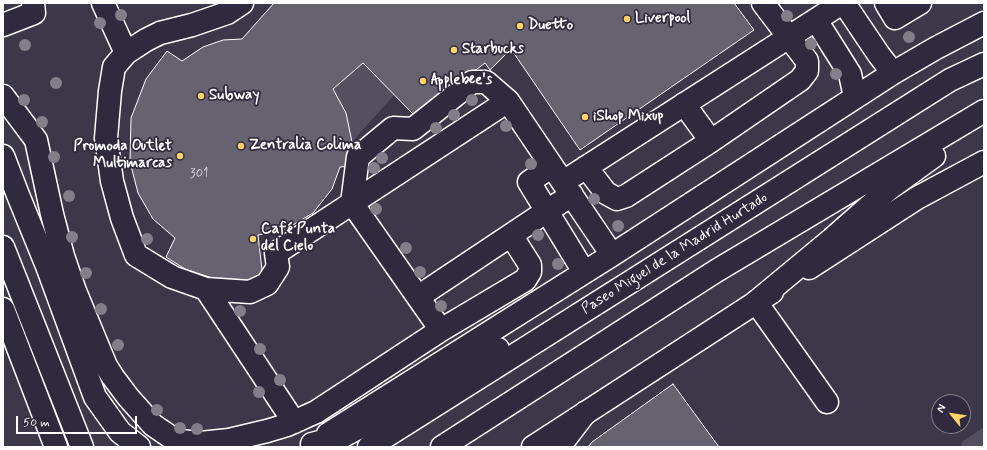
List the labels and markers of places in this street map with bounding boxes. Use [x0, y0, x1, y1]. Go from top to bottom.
place label: Liverpool [635, 10, 690, 28]
marker: Liverpool [622, 14, 632, 24]
place label: Duetto [528, 17, 573, 35]
marker: Duetto [515, 21, 525, 31]
place label: Starbucks [462, 41, 524, 59]
marker: Starbucks [449, 45, 459, 55]
place label: Applebee's [431, 72, 492, 90]
marker: Applebee's [418, 76, 428, 86]
place label: Subway [209, 87, 260, 105]
marker: Subway [196, 91, 206, 101]
place label: iShop Mixup [593, 108, 663, 126]
marker: iShop Mixup [580, 112, 590, 122]
place label: Zentralia Colima [249, 137, 362, 155]
place label: Promoda Outlet Multimarcas [74, 138, 172, 173]
marker: Zentralia Colima [236, 141, 246, 151]
marker: Promoda Outlet Multimarcas [175, 151, 185, 161]
place label: Café Punta del Cielo [261, 221, 335, 256]
marker: Café Punta del Cielo [248, 234, 258, 244]

